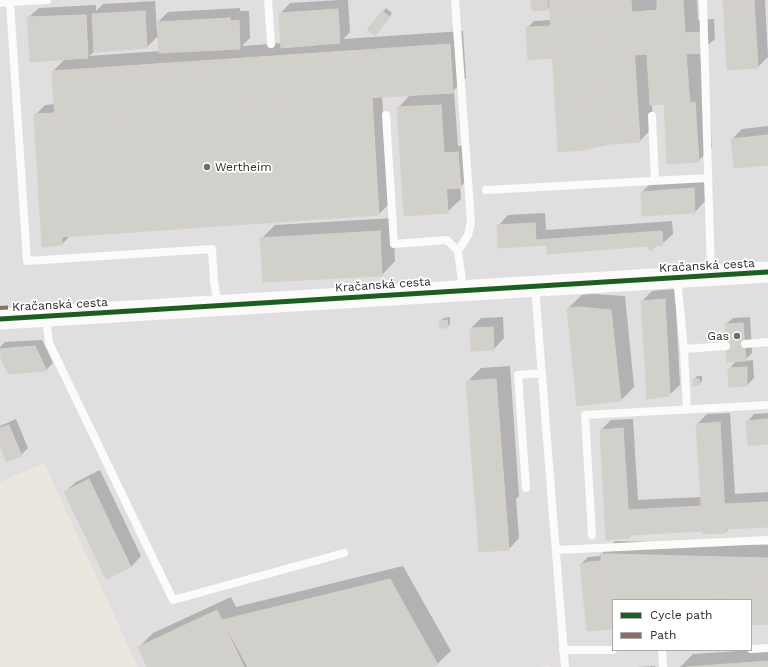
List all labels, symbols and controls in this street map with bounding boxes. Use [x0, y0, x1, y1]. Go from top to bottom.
place label: Wertheim [215, 160, 272, 174]
marker: Wertheim [202, 162, 212, 172]
street label: Kračanská cesta [659, 256, 755, 276]
street label: Kračanská cesta [335, 274, 431, 296]
street label: Kračanská cesta [12, 295, 108, 315]
place label: Gas [707, 329, 729, 343]
marker: Gas [732, 331, 742, 341]
legend [612, 599, 752, 651]
text: Cycle path [650, 608, 712, 622]
text: Path [650, 628, 676, 642]

